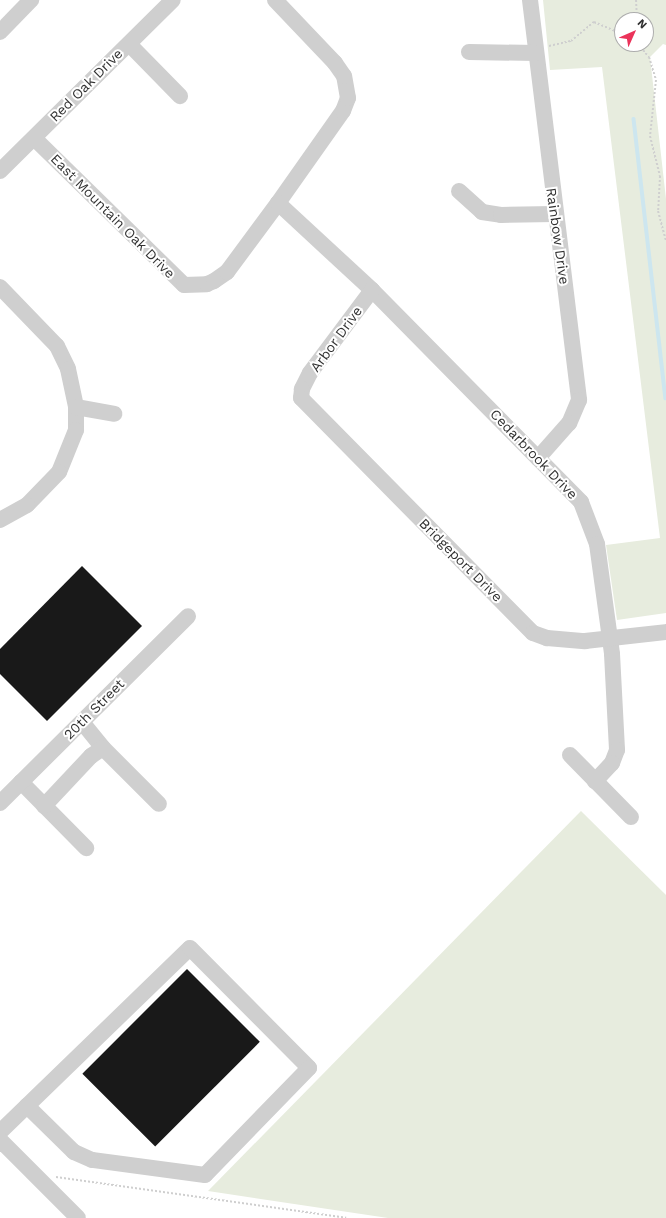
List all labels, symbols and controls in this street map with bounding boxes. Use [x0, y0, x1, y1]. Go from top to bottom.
north arrow [614, 12, 654, 52]
text: N [635, 16, 650, 31]
street label: Red Oak Drive [46, 45, 126, 125]
street label: East Mountain Oak Drive [47, 150, 179, 282]
street label: Rainbow Drive [543, 186, 573, 286]
street label: Arbor Drive [306, 303, 366, 375]
street label: Cedarbrook Drive [487, 405, 581, 503]
street label: Bridgeport Drive [416, 515, 506, 605]
street label: 20th Street [60, 675, 128, 743]

